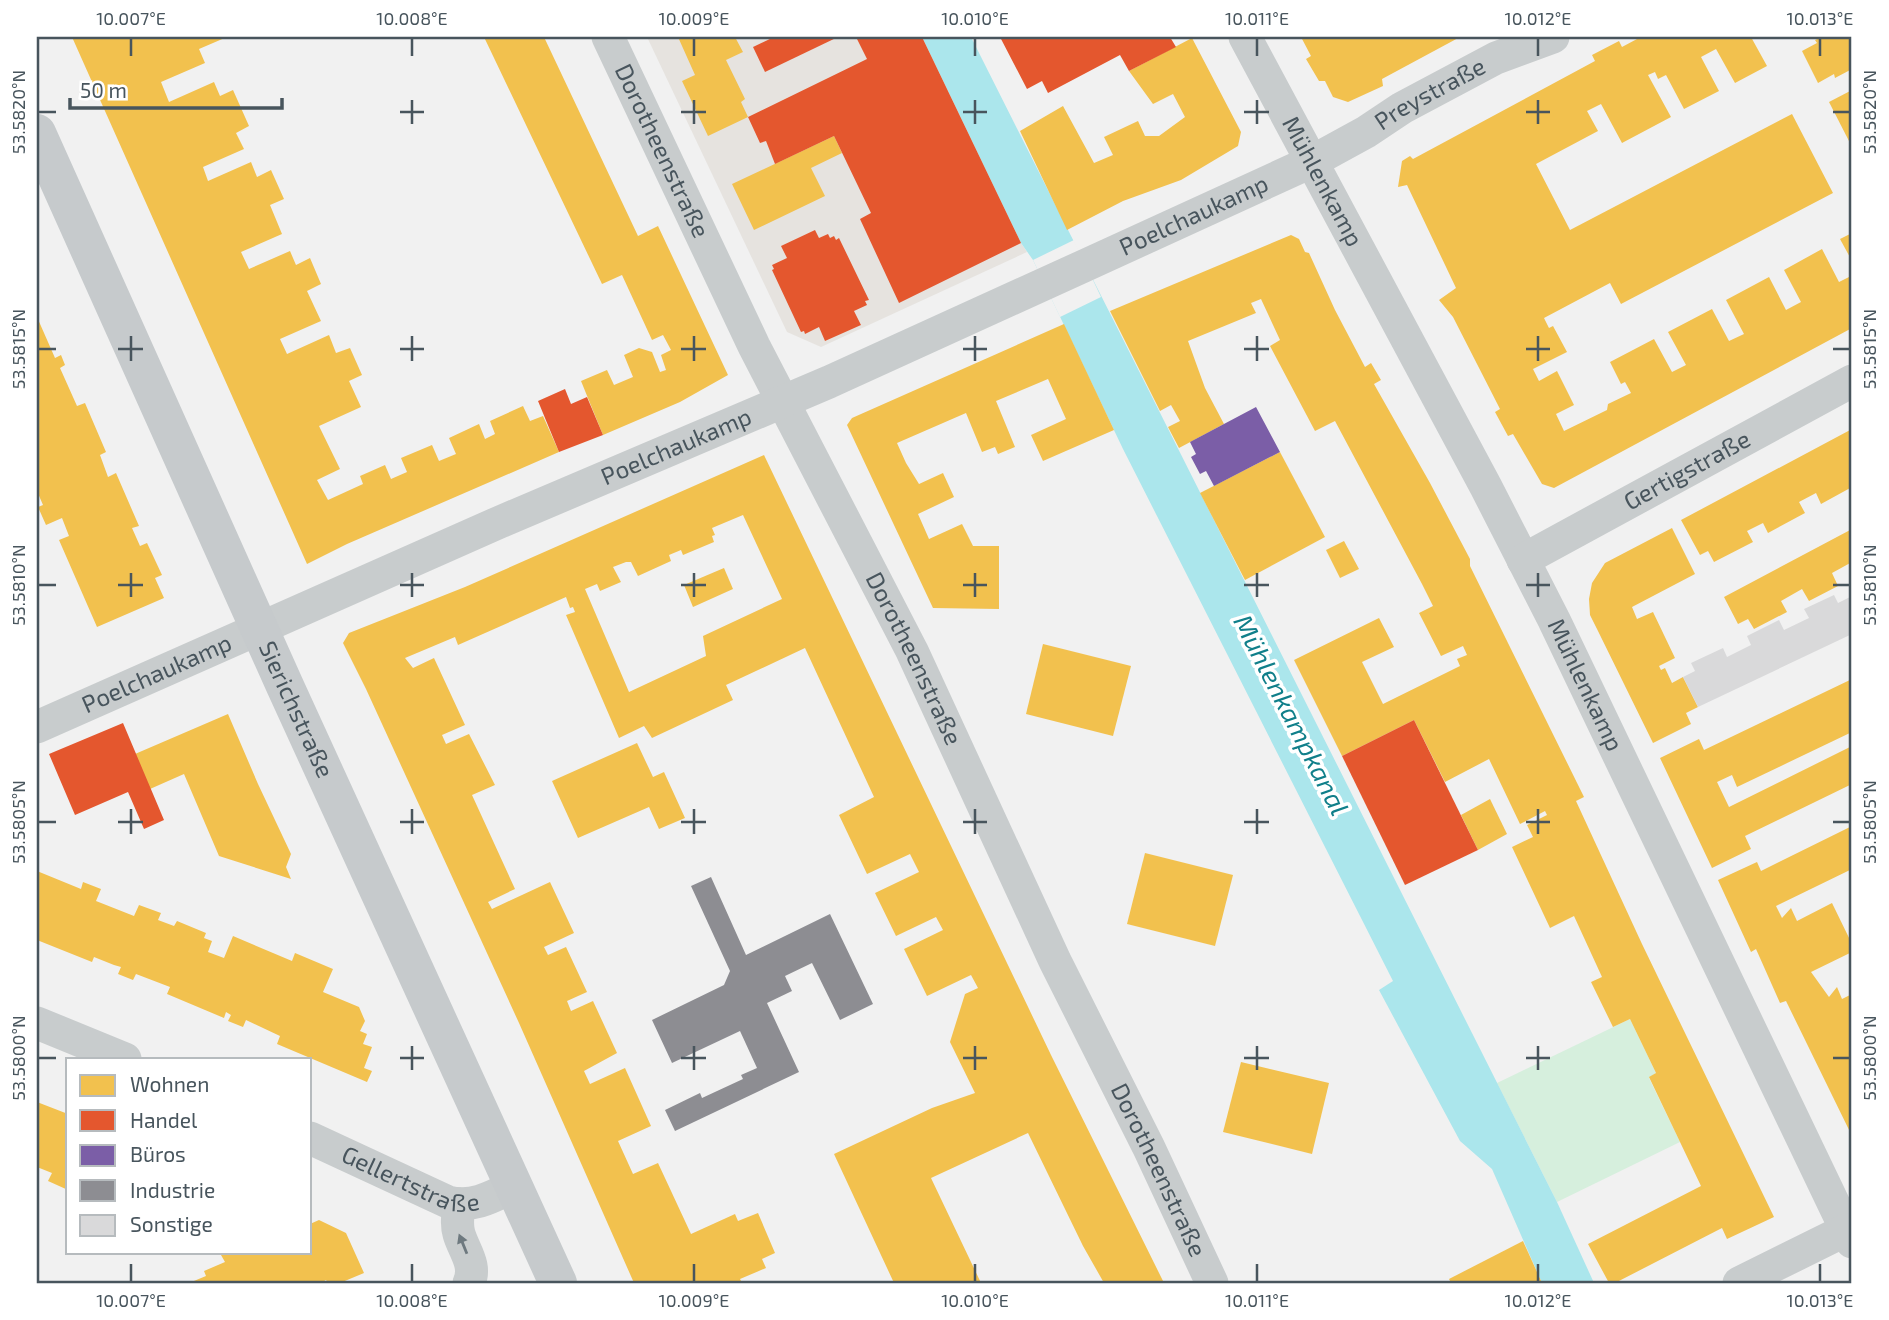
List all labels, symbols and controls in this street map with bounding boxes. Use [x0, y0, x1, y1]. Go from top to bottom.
text: 10.007°E [96, 7, 166, 29]
text: 10.008°E [376, 7, 448, 29]
text: 10.009°E [659, 7, 729, 29]
text: 10.010°E [941, 7, 1009, 29]
text: 10.011°E [1225, 7, 1289, 29]
text: 10.012°E [1505, 7, 1571, 29]
text: 10.013°E [1787, 7, 1853, 29]
street label: Preystraße [1368, 50, 1490, 135]
street label: Dorotheenstraße [610, 59, 717, 242]
scale bar [70, 66, 282, 110]
text: 53.5820°N [7, 70, 29, 154]
text: 53.5820°N [1858, 70, 1880, 154]
text: 50 m [80, 77, 127, 102]
street label: Mühlenkamp [1277, 111, 1370, 251]
street label: Poelchaukamp [1114, 168, 1272, 261]
text: 53.5815°N [7, 309, 29, 389]
text: 53.5815°N [1858, 309, 1880, 389]
street label: Poelchaukamp [596, 401, 755, 490]
street label: Gertigstraße [1618, 423, 1755, 515]
text: 53.5810°N [7, 544, 29, 626]
text: 53.5810°N [1858, 544, 1880, 626]
street label: Dorotheenstraße [861, 567, 969, 749]
water label: Mühlenkampkanal [1228, 609, 1356, 820]
street label: Mühlenkamp [1543, 614, 1631, 755]
street label: Poelchaukamp [77, 627, 235, 718]
street label: Sierichstraße [254, 636, 341, 782]
text: 53.5805°N [7, 780, 29, 864]
text: 53.5805°N [1858, 780, 1880, 864]
text: 53.5800°N [7, 1015, 29, 1101]
text: 53.5800°N [1858, 1015, 1880, 1101]
legend [66, 1058, 312, 1254]
text: Wohnen [130, 1071, 209, 1096]
street label: Dorotheenstraße [1106, 1078, 1214, 1261]
text: Handel [130, 1107, 198, 1132]
street label: Gellertstraße [338, 1139, 482, 1217]
text: Büros [130, 1141, 186, 1166]
text: Industrie [130, 1177, 215, 1202]
text: Sonstige [130, 1211, 213, 1236]
one-way arrow [458, 1234, 469, 1255]
text: 10.007°E [96, 1289, 166, 1311]
text: 10.008°E [376, 1289, 448, 1311]
text: 10.009°E [659, 1289, 729, 1311]
text: 10.010°E [941, 1289, 1009, 1311]
text: 10.011°E [1225, 1289, 1289, 1311]
text: 10.012°E [1505, 1289, 1571, 1311]
text: 10.013°E [1787, 1289, 1853, 1311]

